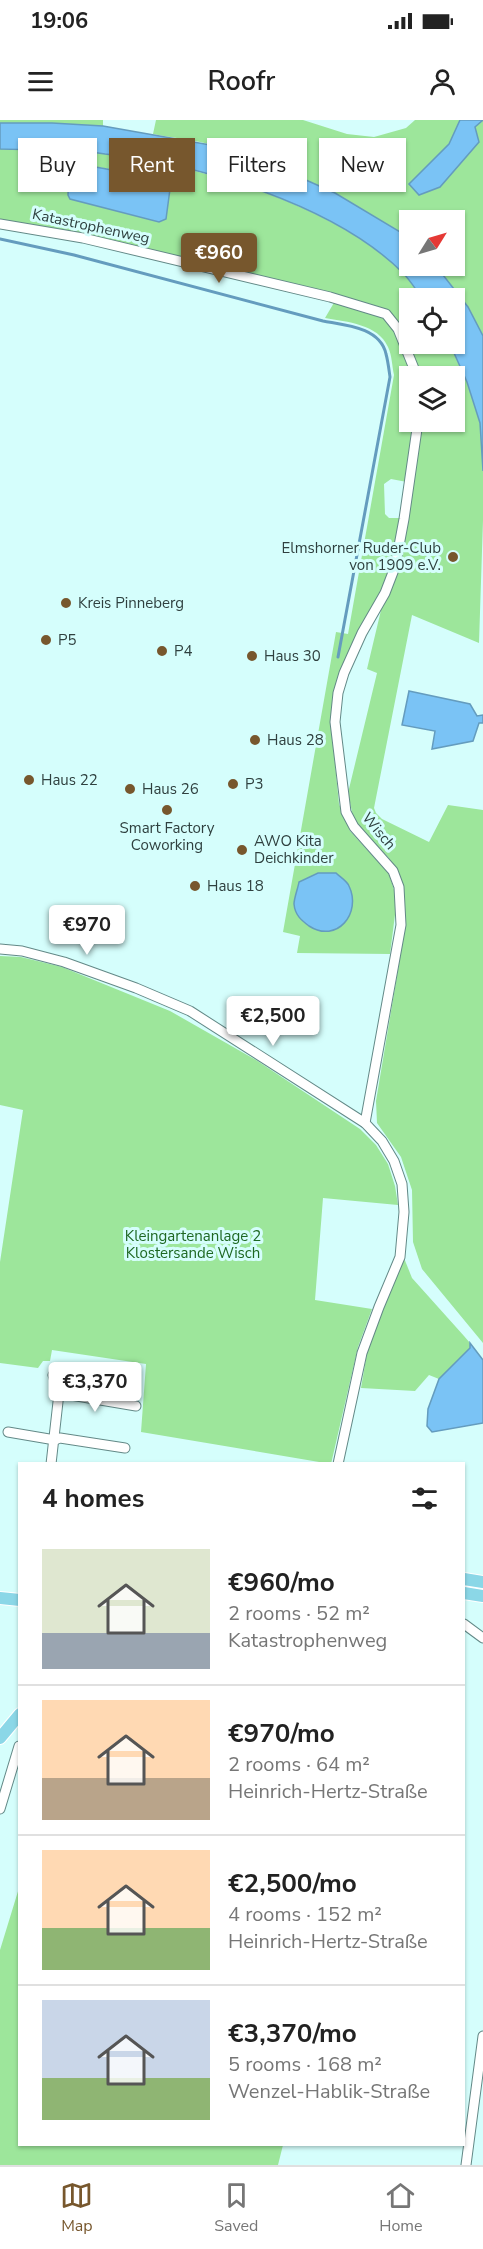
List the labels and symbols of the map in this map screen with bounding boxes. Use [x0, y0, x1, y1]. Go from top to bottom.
street label: Katastrophenweg [30, 204, 152, 248]
north arrow [399, 210, 465, 276]
pin: €960 [183, 233, 255, 284]
place label: Elmshorner Ruder-Club von 1909 e.V. [282, 538, 441, 575]
marker: Elmshorner Ruder-Club von 1909 e.V. [446, 550, 460, 564]
place label: Kreis Pinneberg [78, 593, 184, 613]
marker: Kreis Pinneberg [59, 596, 73, 610]
place label: P5 [58, 630, 77, 650]
marker: P5 [39, 633, 53, 647]
place label: P4 [174, 641, 193, 661]
marker: P4 [155, 644, 169, 658]
place label: Haus 30 [264, 646, 321, 666]
marker: Haus 30 [245, 649, 259, 663]
place label: Haus 28 [267, 730, 324, 750]
marker: Haus 28 [248, 733, 262, 747]
place label: Haus 22 [41, 770, 98, 790]
marker: Haus 22 [22, 773, 36, 787]
place label: P3 [245, 774, 264, 794]
marker: P3 [226, 777, 240, 791]
place label: Haus 26 [142, 779, 199, 799]
marker: Haus 26 [123, 782, 137, 796]
marker: Smart Factory Coworking [160, 803, 174, 817]
street label: Wisch [358, 808, 400, 854]
place label: Smart Factory Coworking [120, 818, 215, 855]
place label: AWO Kita Deichkinder [254, 831, 334, 868]
marker: AWO Kita Deichkinder [235, 843, 249, 857]
place label: Haus 18 [207, 876, 264, 896]
marker: Haus 18 [188, 879, 202, 893]
pin: €970 [51, 905, 123, 956]
pin: €2,500 [224, 996, 322, 1047]
park label: Kleingartenanlage 2 Klostersande Wisch [125, 1226, 261, 1263]
pin: €3,370 [46, 1362, 144, 1413]

